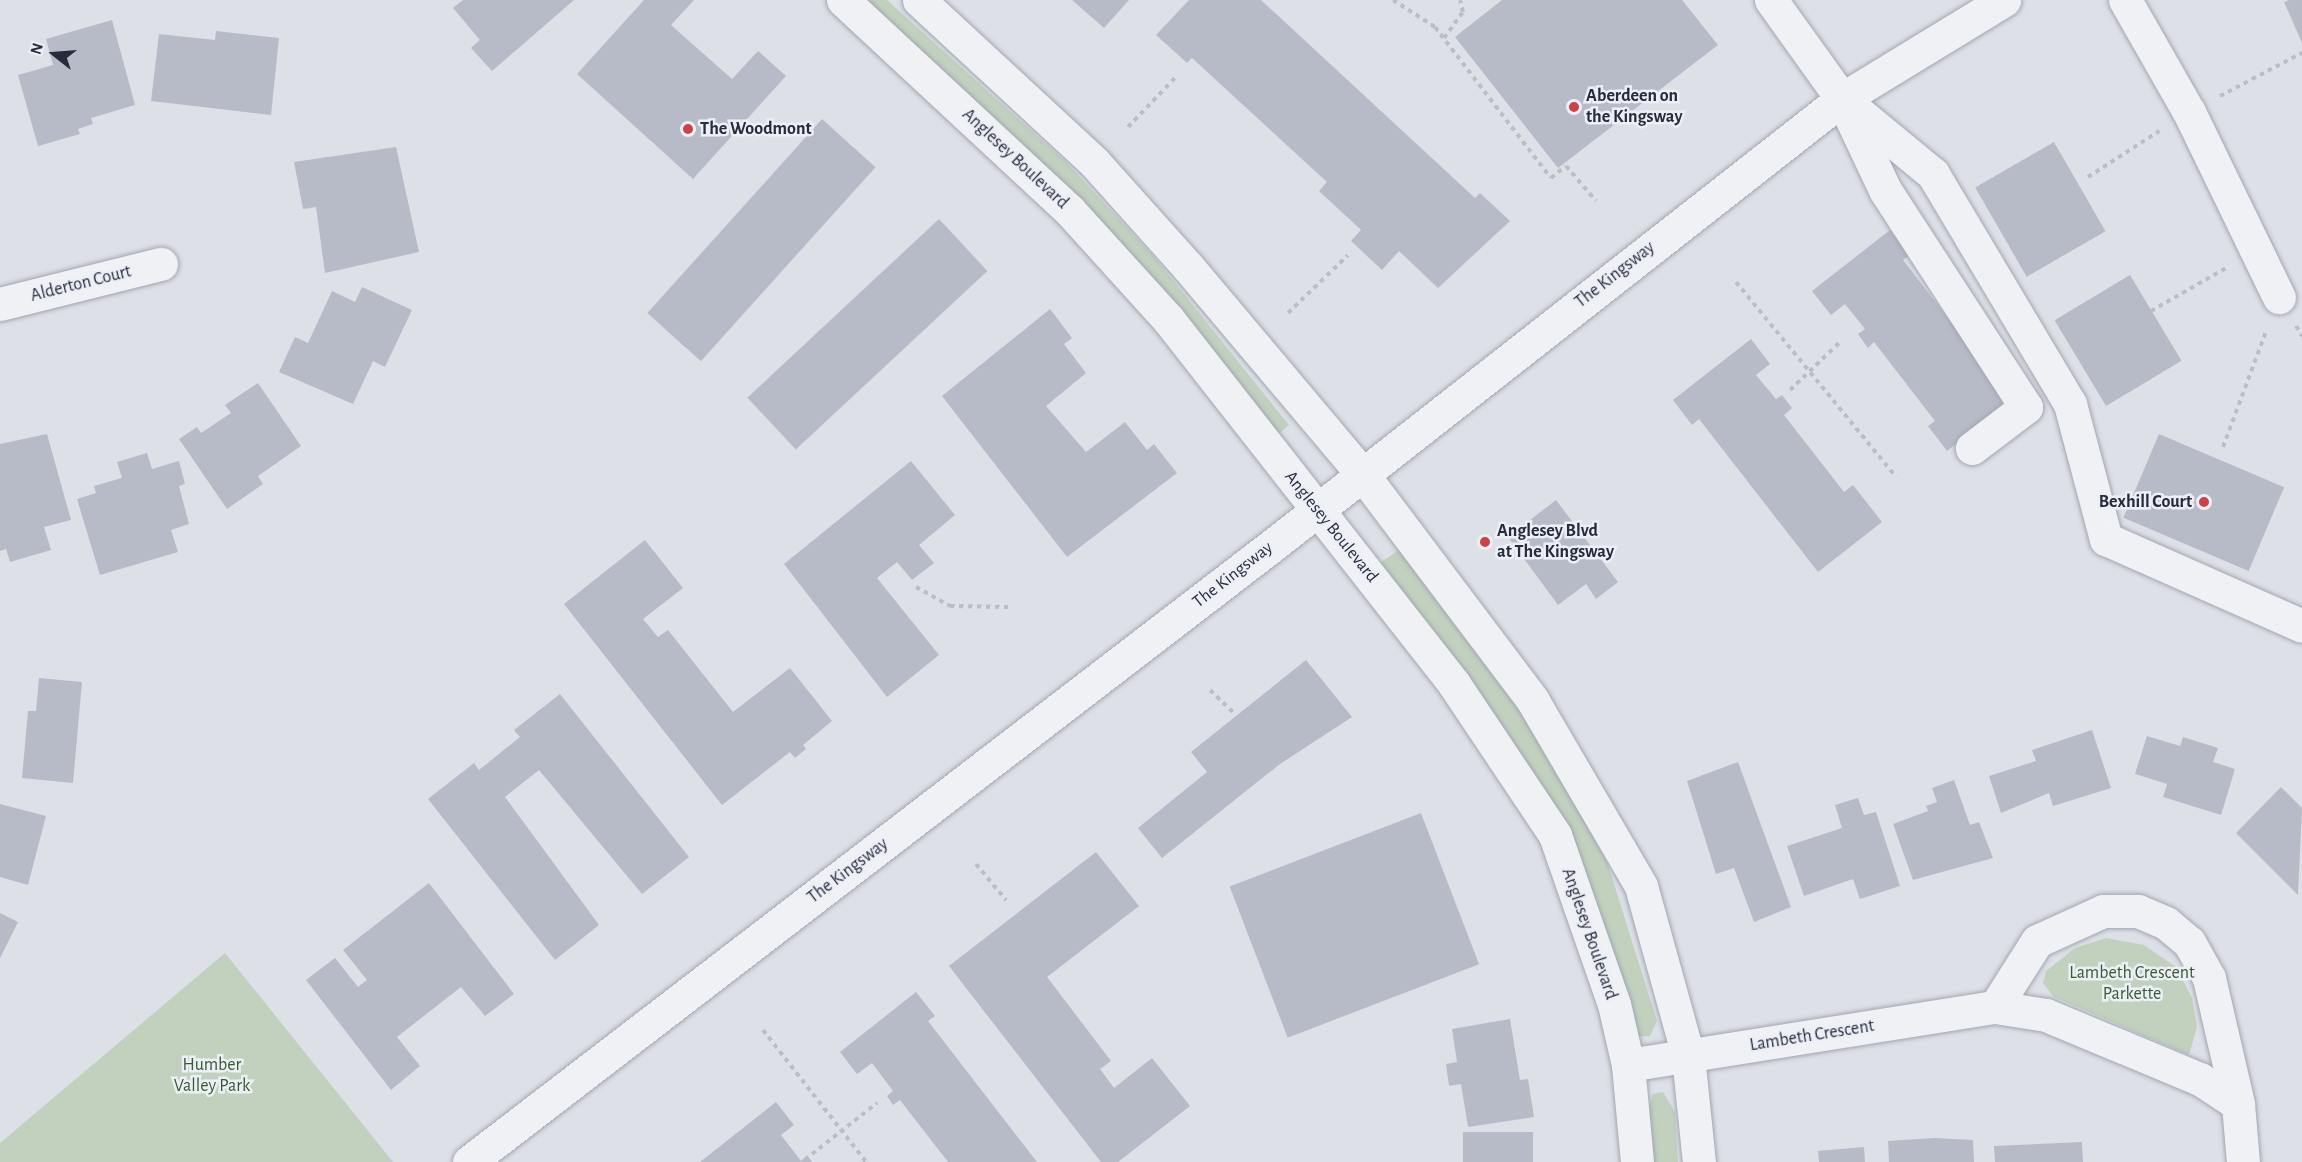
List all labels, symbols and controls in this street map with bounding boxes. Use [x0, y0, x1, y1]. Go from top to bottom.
north arrow [24, 24, 84, 84]
text: N [28, 41, 46, 56]
place label: Aberdeen on the Kingsway [1586, 86, 1682, 128]
marker: Aberdeen on the Kingsway [1567, 100, 1581, 114]
street label: Anglesey Boulevard [957, 104, 1073, 214]
place label: The Woodmont [700, 118, 812, 140]
marker: The Woodmont [681, 122, 695, 136]
street label: The Kingsway [1571, 237, 1659, 313]
street label: Alderton Court [28, 261, 134, 307]
street label: Anglesey Boulevard [1279, 467, 1383, 587]
place label: Bexhill Court [2099, 491, 2192, 513]
marker: Bexhill Court [2197, 495, 2211, 509]
place label: Anglesey Blvd at The Kingsway [1497, 521, 1614, 564]
marker: Anglesey Blvd at The Kingsway [1478, 535, 1492, 549]
street label: The Kingsway [1189, 537, 1277, 613]
street label: The Kingsway [803, 834, 893, 908]
street label: Anglesey Boulevard [1556, 865, 1622, 1003]
park label: Lambeth Crescent Parkette [2069, 963, 2195, 1006]
street label: Lambeth Crescent [1748, 1016, 1876, 1056]
park label: Humber Valley Park [174, 1055, 250, 1098]

